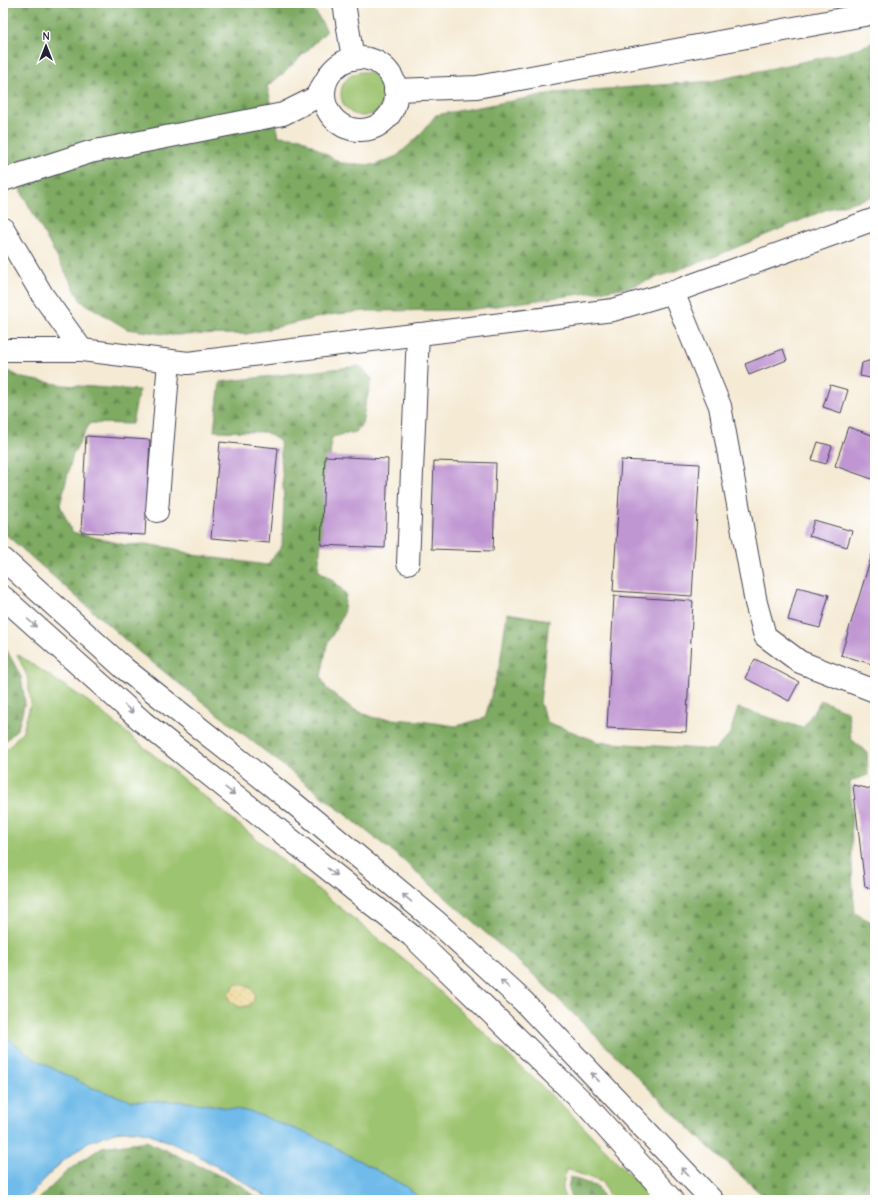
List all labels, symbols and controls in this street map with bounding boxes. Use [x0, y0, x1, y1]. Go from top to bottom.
north arrow [26, 26, 66, 66]
text: N [42, 30, 50, 43]
one-way arrow [27, 618, 37, 627]
one-way arrow [124, 705, 134, 714]
one-way arrow [224, 787, 235, 796]
one-way arrow [326, 868, 337, 876]
one-way arrow [402, 893, 413, 902]
one-way arrow [500, 979, 510, 989]
one-way arrow [591, 1072, 600, 1082]
one-way arrow [680, 1167, 690, 1177]

